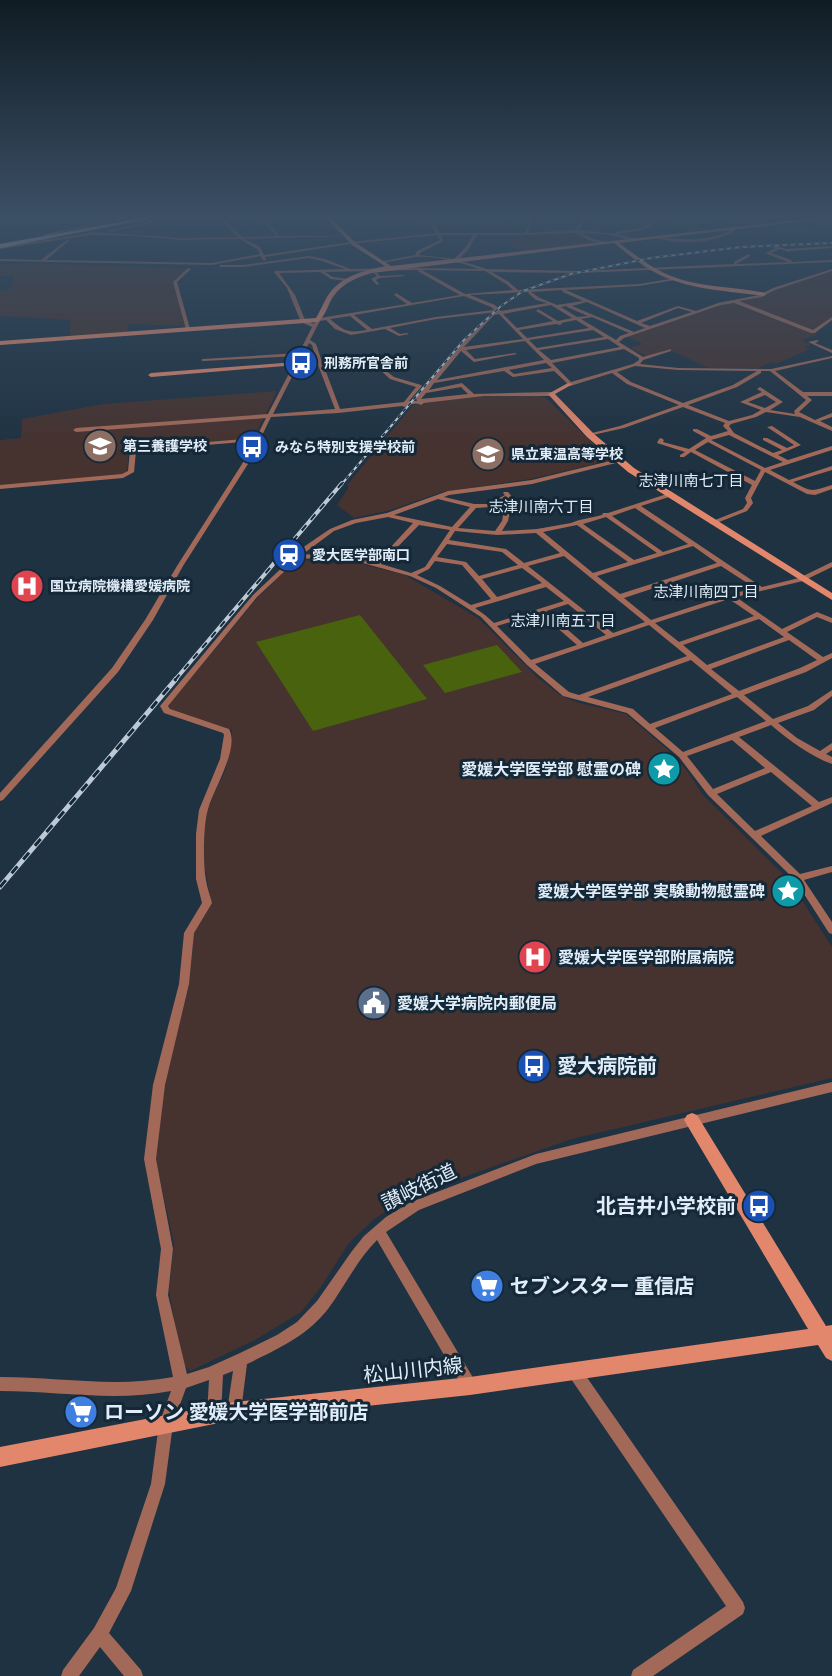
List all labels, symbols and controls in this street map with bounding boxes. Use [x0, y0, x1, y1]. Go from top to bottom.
bus stop icon: 刑務所官舎前 [283, 345, 319, 381]
place label: 刑務所官舎前 [324, 354, 408, 372]
school or university icon: 第三養護学校 [82, 428, 118, 464]
bus stop icon: みなら特別支援学校前 [234, 429, 270, 465]
school or university icon: 県立東温高等学校 [470, 436, 506, 472]
place label: 第三養護学校 [123, 437, 207, 455]
place label: みなら特別支援学校前 [275, 438, 415, 456]
place label: 県立東温高等学校 [511, 445, 623, 463]
district label: 志津川南七丁目 [638, 470, 744, 491]
district label: 志津川南六丁目 [488, 496, 594, 517]
station icon: 愛大医学部南口 [271, 537, 307, 573]
place label: 愛大医学部南口 [312, 546, 410, 564]
hospital icon: 国立病院機構愛媛病院 [9, 568, 45, 604]
place label: 国立病院機構愛媛病院 [50, 577, 190, 595]
district label: 志津川南四丁目 [653, 581, 759, 602]
district label: 志津川南五丁目 [510, 610, 616, 631]
place icon: 愛媛大学医学部 慰霊の碑 [646, 751, 682, 787]
place label: 愛媛大学医学部 慰霊の碑 [461, 758, 641, 780]
place icon: 愛媛大学医学部 実験動物慰霊碑 [770, 873, 806, 909]
place label: 愛媛大学医学部 実験動物慰霊碑 [537, 880, 765, 902]
hospital icon: 愛媛大学医学部附属病院 [517, 939, 553, 975]
place label: 愛媛大学医学部附属病院 [558, 946, 734, 968]
public building icon: 愛媛大学病院内郵便局 [356, 985, 392, 1021]
place label: 愛媛大学病院内郵便局 [397, 992, 557, 1014]
bus stop icon: 愛大病院前 [516, 1048, 552, 1084]
place label: 愛大病院前 [557, 1052, 657, 1079]
street label: 讃岐街道 [377, 1157, 461, 1216]
bus stop icon: 北吉井小学校前 [741, 1188, 777, 1224]
place label: 北吉井小学校前 [596, 1192, 736, 1219]
supermarket icon: セブンスター 重信店 [469, 1268, 505, 1304]
place label: セブンスター 重信店 [510, 1272, 694, 1299]
street label: 松山川内線 [362, 1351, 464, 1388]
supermarket icon: ローソン 愛媛大学医学部前店 [63, 1394, 99, 1430]
place label: ローソン 愛媛大学医学部前店 [104, 1398, 369, 1425]

